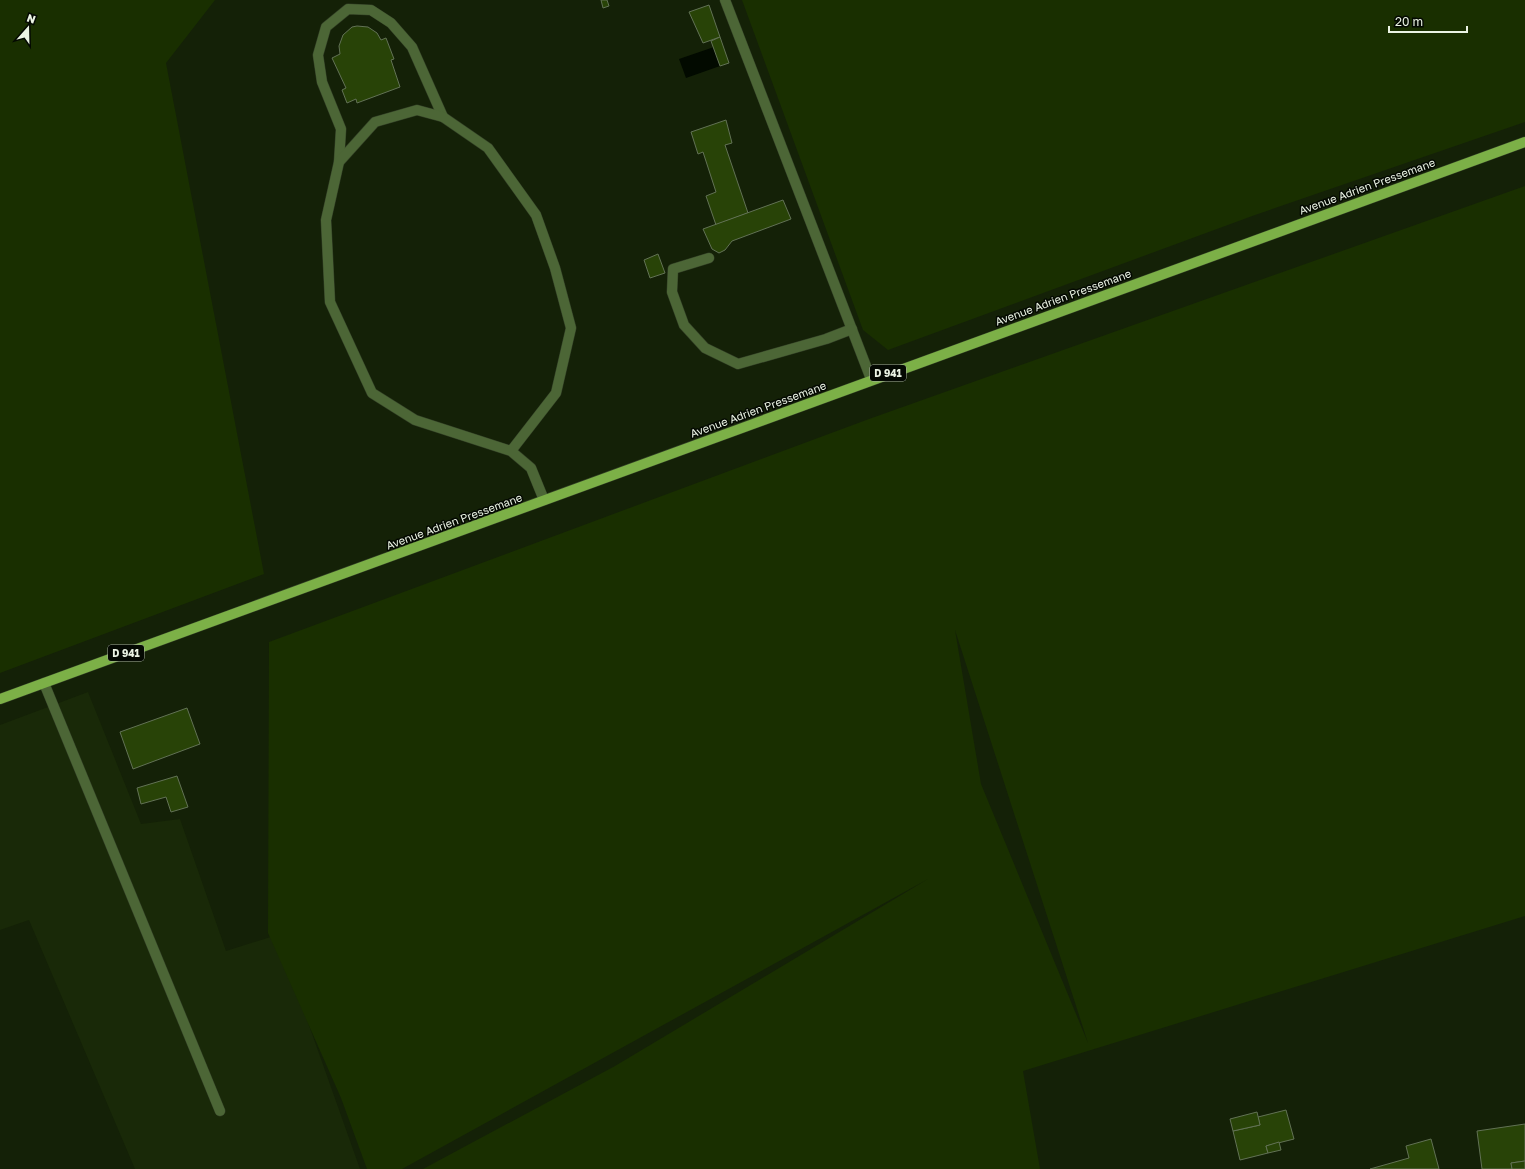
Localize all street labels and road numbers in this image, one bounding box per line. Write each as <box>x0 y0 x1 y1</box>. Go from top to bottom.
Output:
street label: Avenue Adrien Pressemane <box>1297 155 1437 217</box>
street label: Avenue Adrien Pressemane <box>993 266 1133 328</box>
road number: D 941 <box>870 365 906 381</box>
street label: Avenue Adrien Pressemane <box>688 378 828 440</box>
street label: Avenue Adrien Pressemane <box>384 490 524 552</box>
road number: D 941 <box>108 645 144 661</box>

